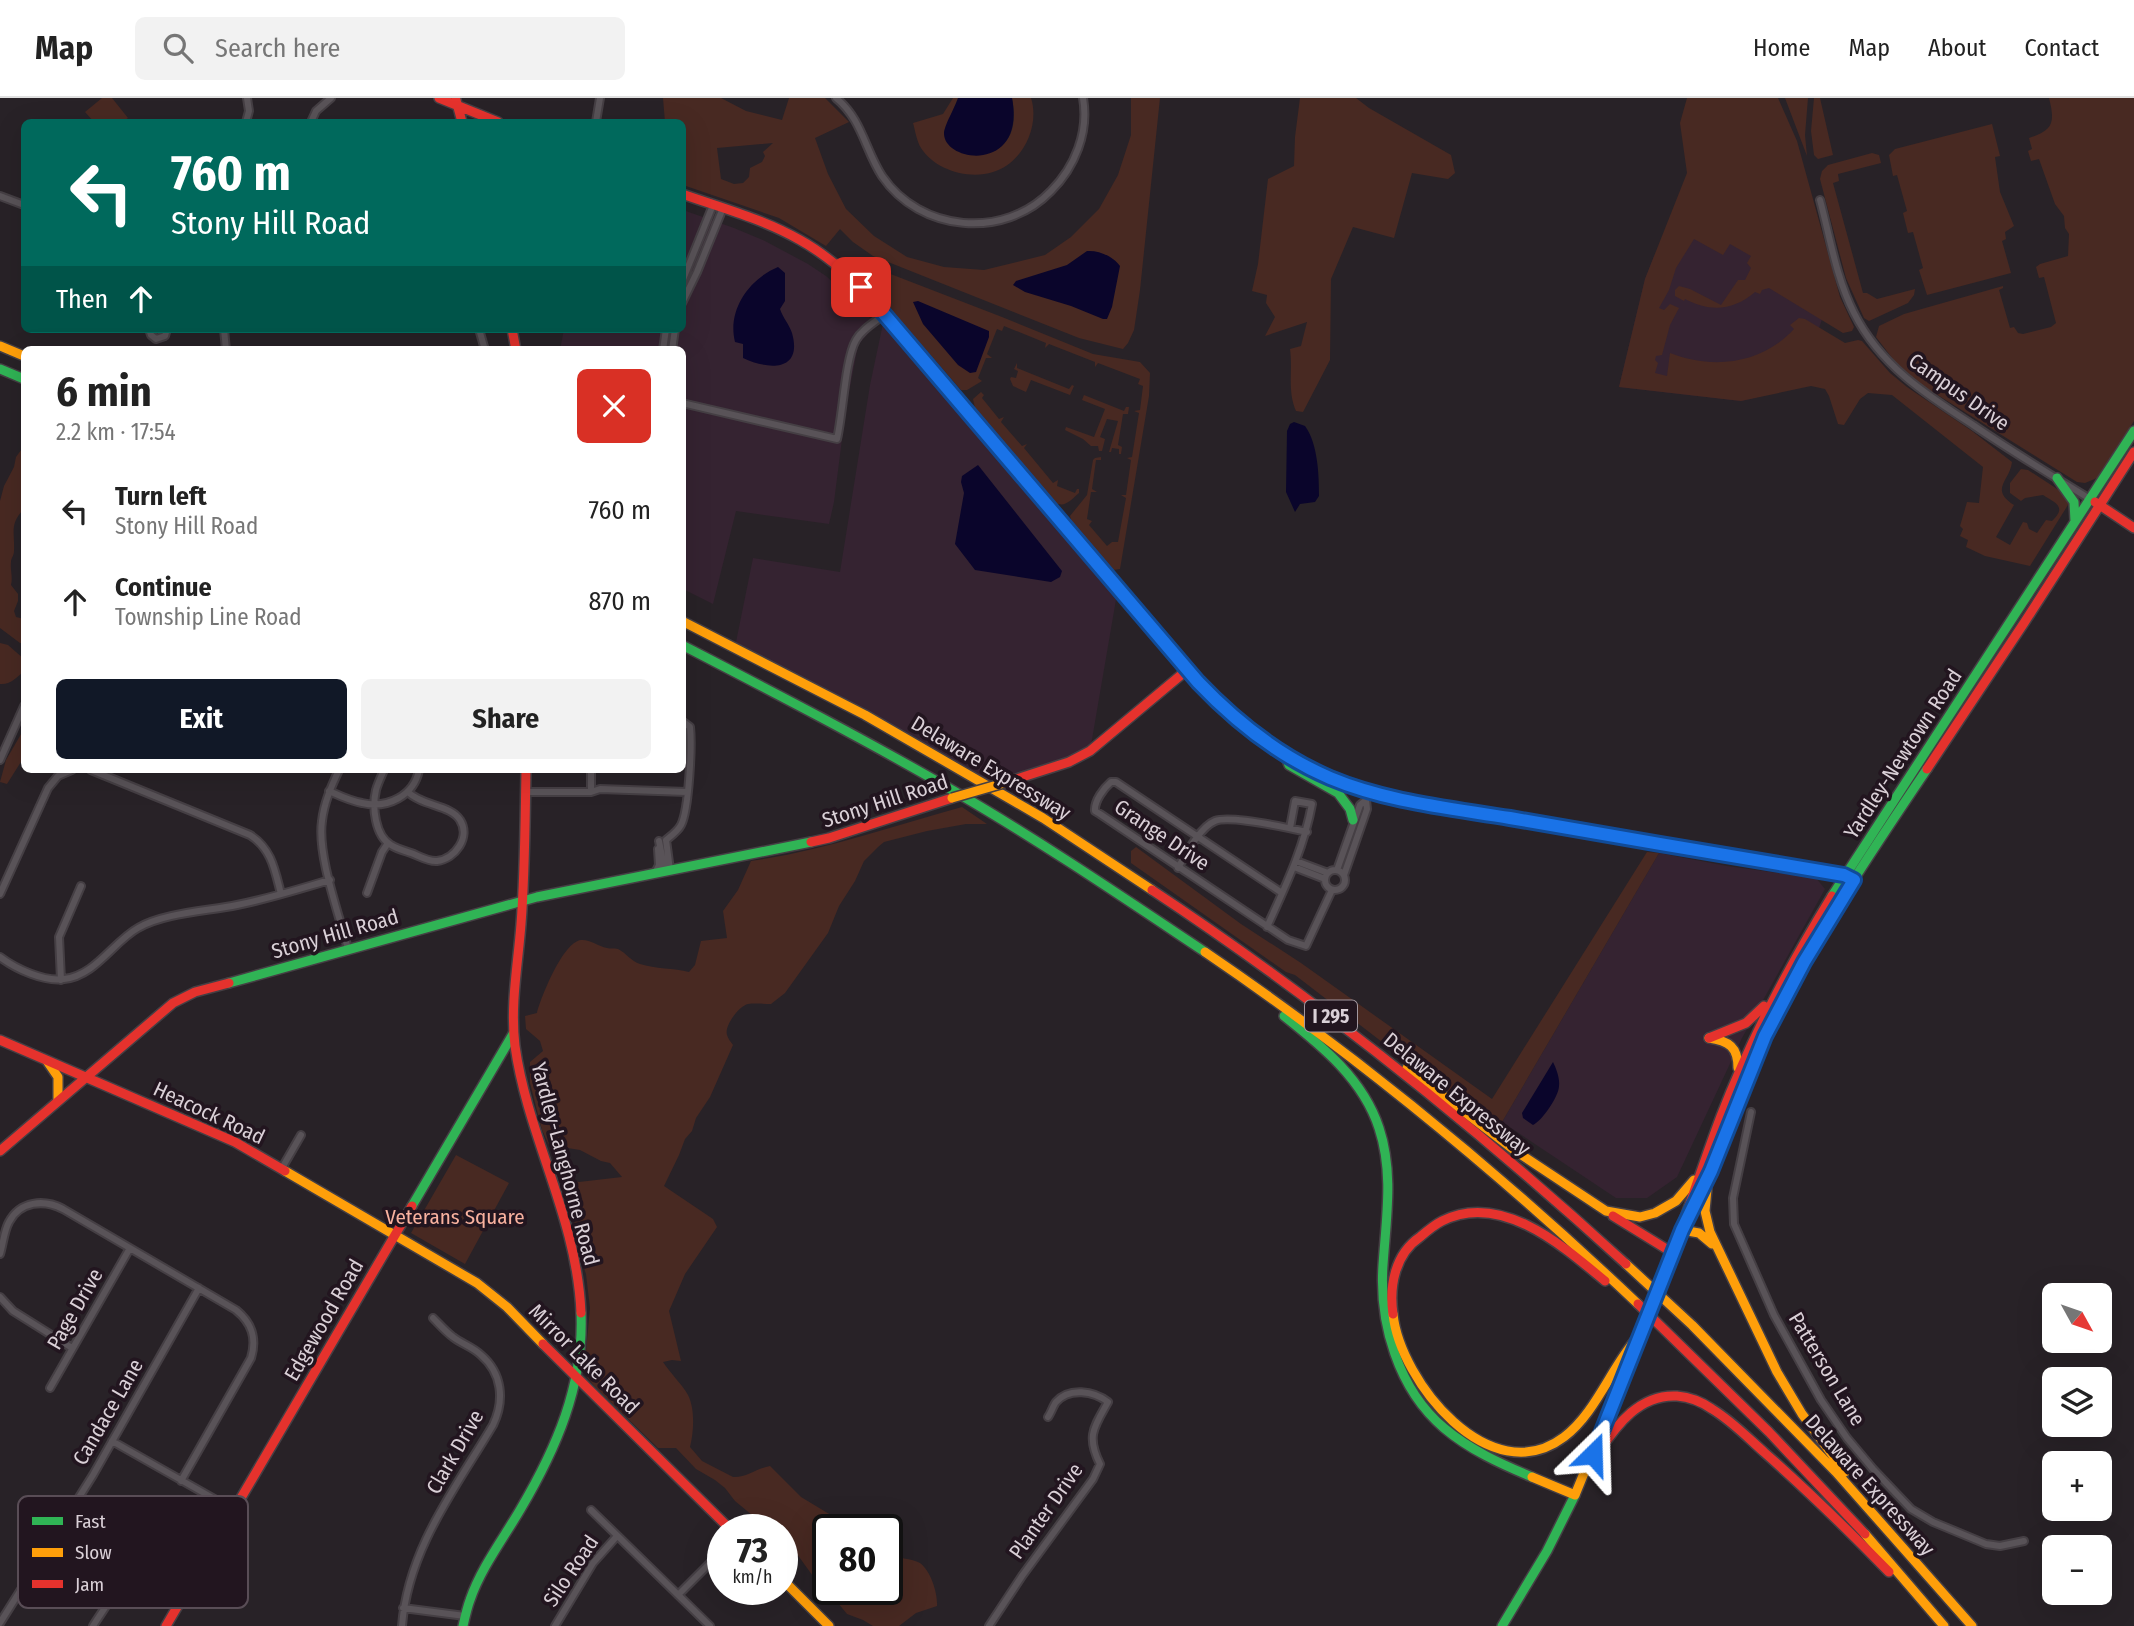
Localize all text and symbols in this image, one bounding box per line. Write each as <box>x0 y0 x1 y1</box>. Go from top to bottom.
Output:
search box <box>135 17 625 80</box>
text: Map <box>35 28 93 68</box>
icon: search <box>159 29 197 67</box>
text: Search here <box>215 33 340 64</box>
text: Home <box>1753 34 1810 62</box>
text: Map <box>1848 34 1890 62</box>
text: About <box>1928 34 1986 62</box>
text: Contact <box>2024 34 2099 62</box>
text: 760 m <box>171 144 291 203</box>
icon: left <box>56 147 147 238</box>
text: Stony Hill Road <box>171 204 370 242</box>
pin <box>831 257 891 317</box>
icon: arrive <box>842 268 880 306</box>
icon: ahead <box>122 280 160 318</box>
text: Then <box>56 284 108 315</box>
street label: Campus Drive <box>1903 348 2015 436</box>
text: 6 min <box>56 367 152 417</box>
button: close <box>577 369 651 443</box>
text: 2.2 km · 17:54 <box>56 418 176 446</box>
text: Turn left <box>115 481 207 512</box>
icon: left <box>56 492 94 530</box>
text: 760 m <box>589 495 651 526</box>
text: Stony Hill Road <box>115 512 258 540</box>
text: Continue <box>115 572 212 603</box>
icon: ahead <box>56 583 94 621</box>
text: 870 m <box>588 586 651 617</box>
text: Township Line Road <box>115 603 302 631</box>
street label: Yardley-Newtown Road <box>1838 664 1968 844</box>
button: Exit <box>56 679 347 759</box>
button: Share <box>361 679 651 759</box>
street label: Delaware Expressway <box>906 710 1076 826</box>
street label: Stony Hill Road <box>819 768 951 834</box>
street label: Grange Drive <box>1109 794 1215 876</box>
street label: Stony Hill Road <box>269 903 401 965</box>
road number: I 295 <box>1305 1000 1357 1032</box>
street label: Delaware Expressway <box>1378 1027 1536 1162</box>
street label: Yardley-Langhorne Road <box>525 1059 605 1269</box>
street label: Heacock Road <box>149 1076 269 1150</box>
park label: Veterans Square <box>385 1204 525 1230</box>
street label: Edgewood Road <box>279 1255 369 1385</box>
street label: Page Drive <box>41 1264 109 1354</box>
north arrow <box>2042 1283 2112 1353</box>
map controls <box>2042 1283 2112 1605</box>
street label: Mirror Lake Road <box>523 1298 645 1420</box>
street label: Patterson Lane <box>1783 1307 1871 1431</box>
street label: Candace Lane <box>67 1354 149 1470</box>
button: layers <box>2042 1367 2112 1437</box>
street label: Clark Drive <box>421 1405 489 1499</box>
street label: Delaware Expressway <box>1800 1409 1941 1562</box>
position arrow <box>1556 1417 1630 1491</box>
button: + <box>2042 1451 2112 1521</box>
street label: Planter Drive <box>1003 1458 1089 1564</box>
legend <box>18 1496 248 1608</box>
text: Fast <box>75 1510 106 1533</box>
speed limit sign: 80 <box>812 1514 903 1605</box>
text: 73 <box>737 1529 768 1571</box>
street label: Silo Road <box>538 1530 604 1612</box>
button: − <box>2042 1535 2112 1605</box>
text: Slow <box>75 1541 112 1564</box>
text: km/h <box>732 1566 773 1588</box>
text: Jam <box>75 1573 104 1596</box>

